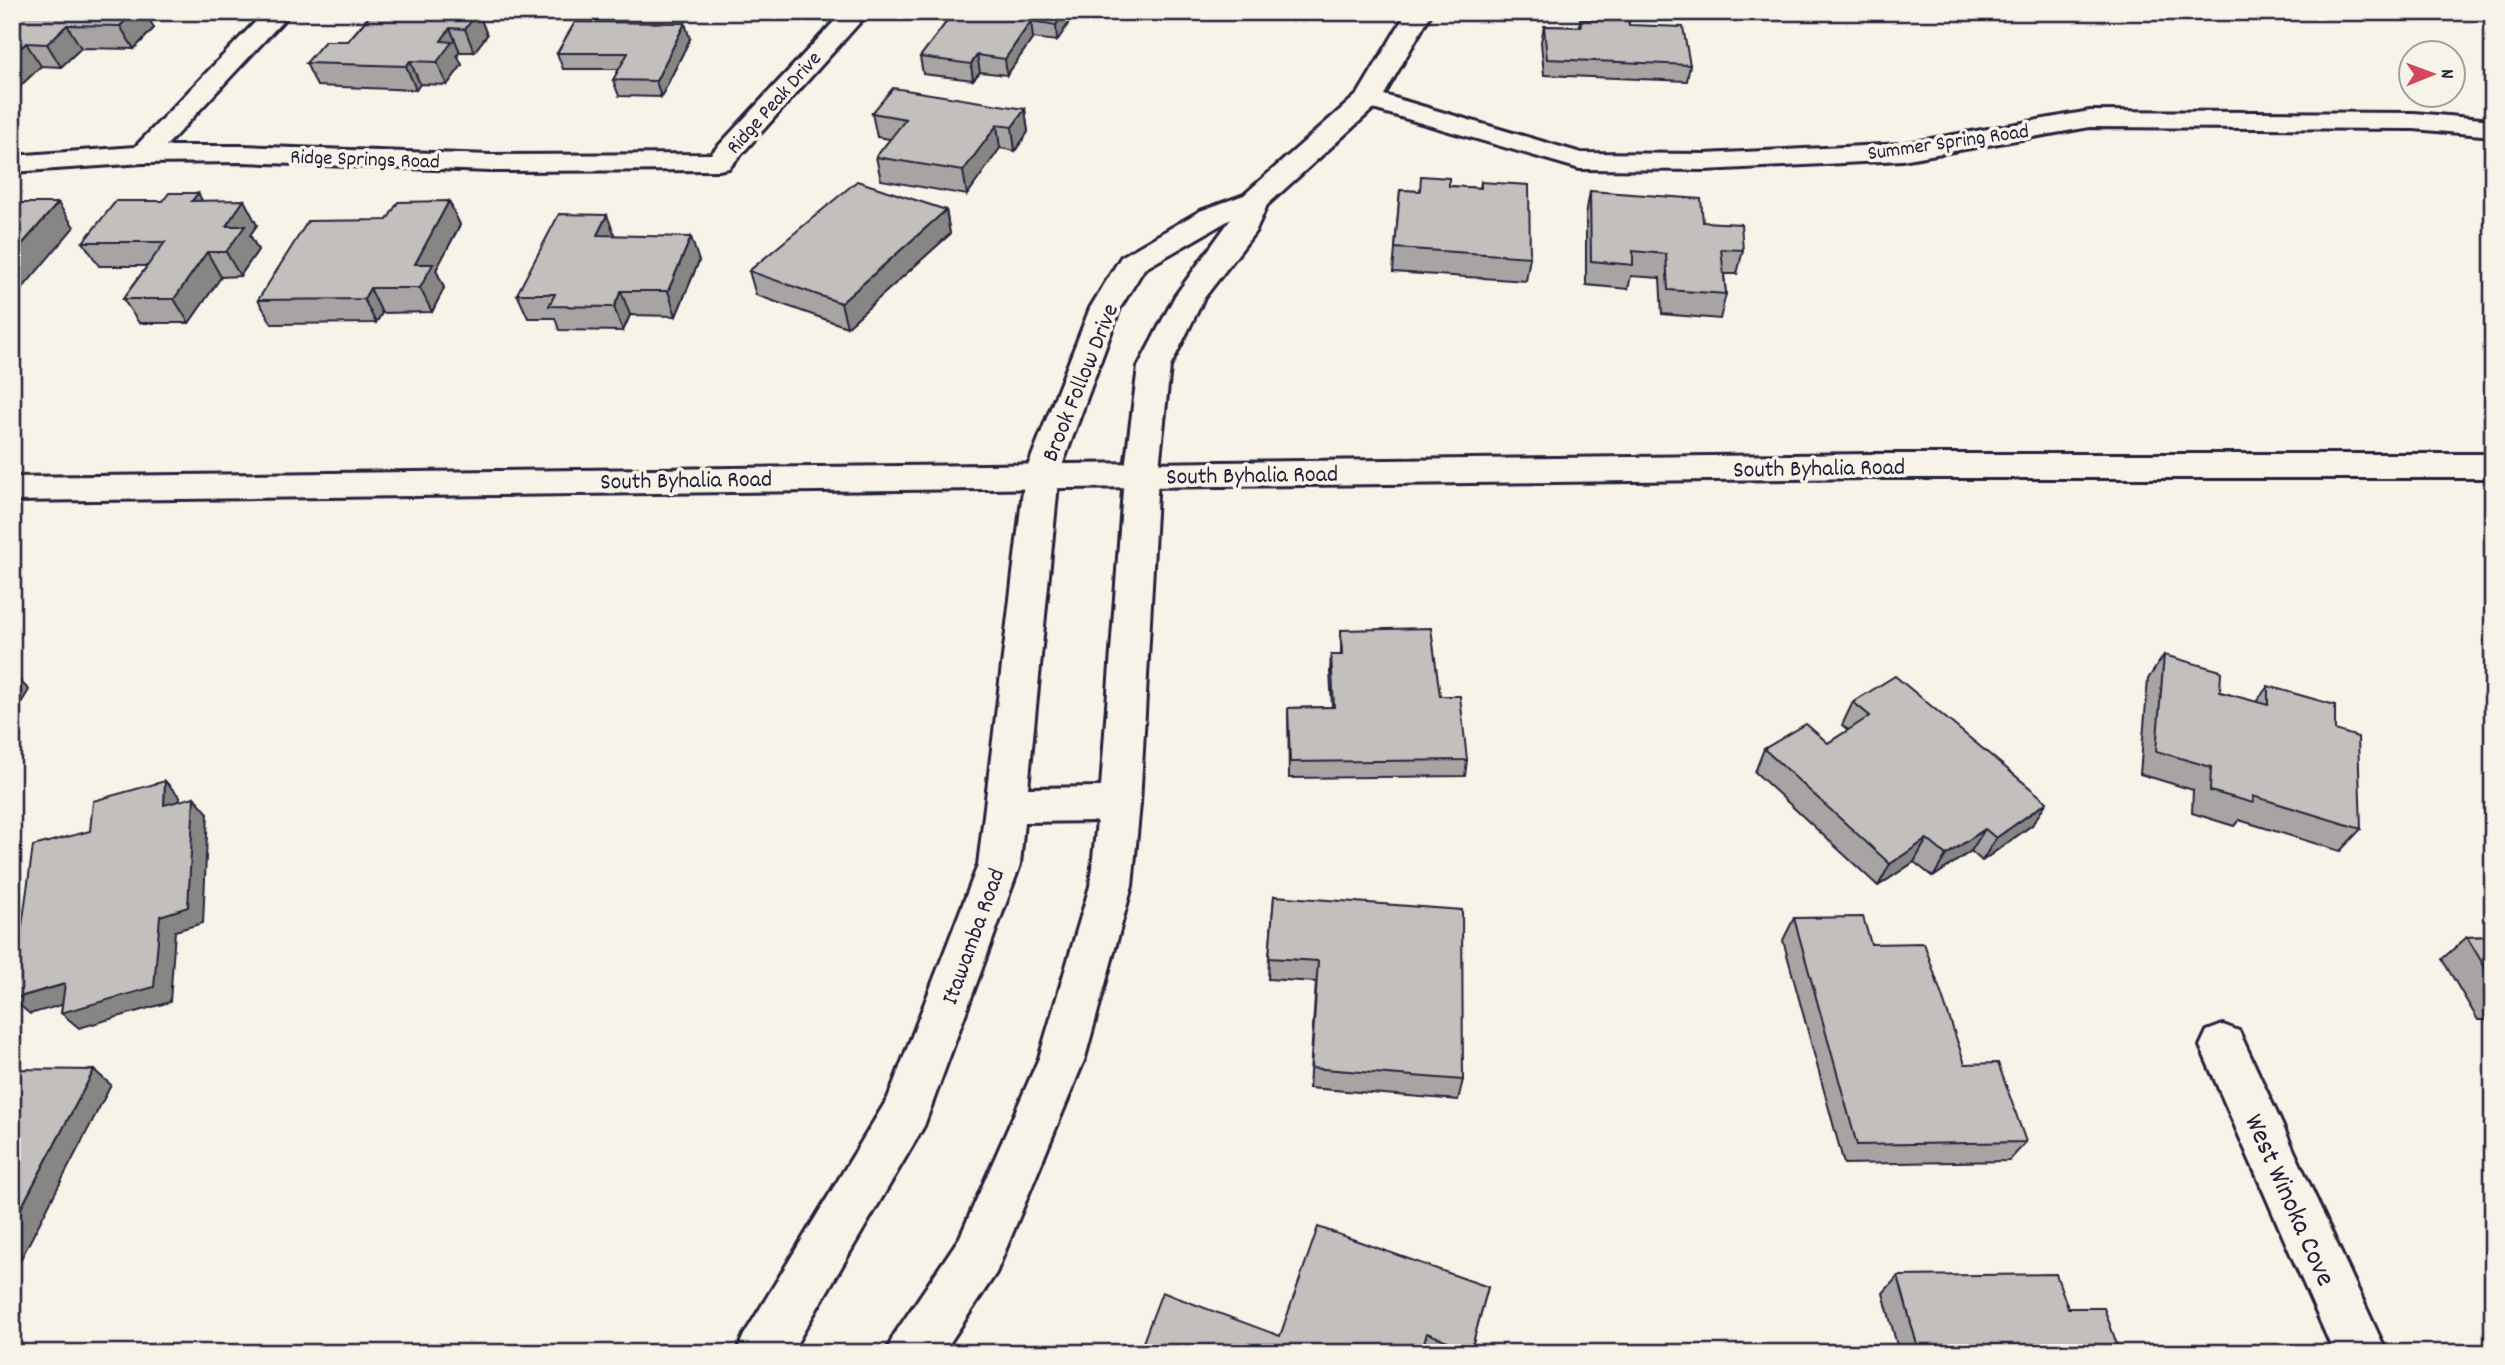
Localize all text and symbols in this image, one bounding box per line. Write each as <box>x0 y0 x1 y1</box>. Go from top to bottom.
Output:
north arrow <box>2396 38 2466 108</box>
street label: Ridge Peak Drive <box>721 46 830 162</box>
text: N <box>2432 69 2459 79</box>
street label: Summer Spring Road <box>1866 118 2031 170</box>
street label: Ridge Springs Road <box>290 143 440 179</box>
street label: Brook Follow Drive <box>1035 299 1129 467</box>
street label: South Byhalia Road <box>1733 452 1905 488</box>
street label: South Byhalia Road <box>1166 459 1338 495</box>
street label: South Byhalia Road <box>600 464 772 500</box>
street label: Itawamba Road <box>934 864 1015 1010</box>
street label: West Winoka Cove <box>2232 1108 2343 1294</box>

